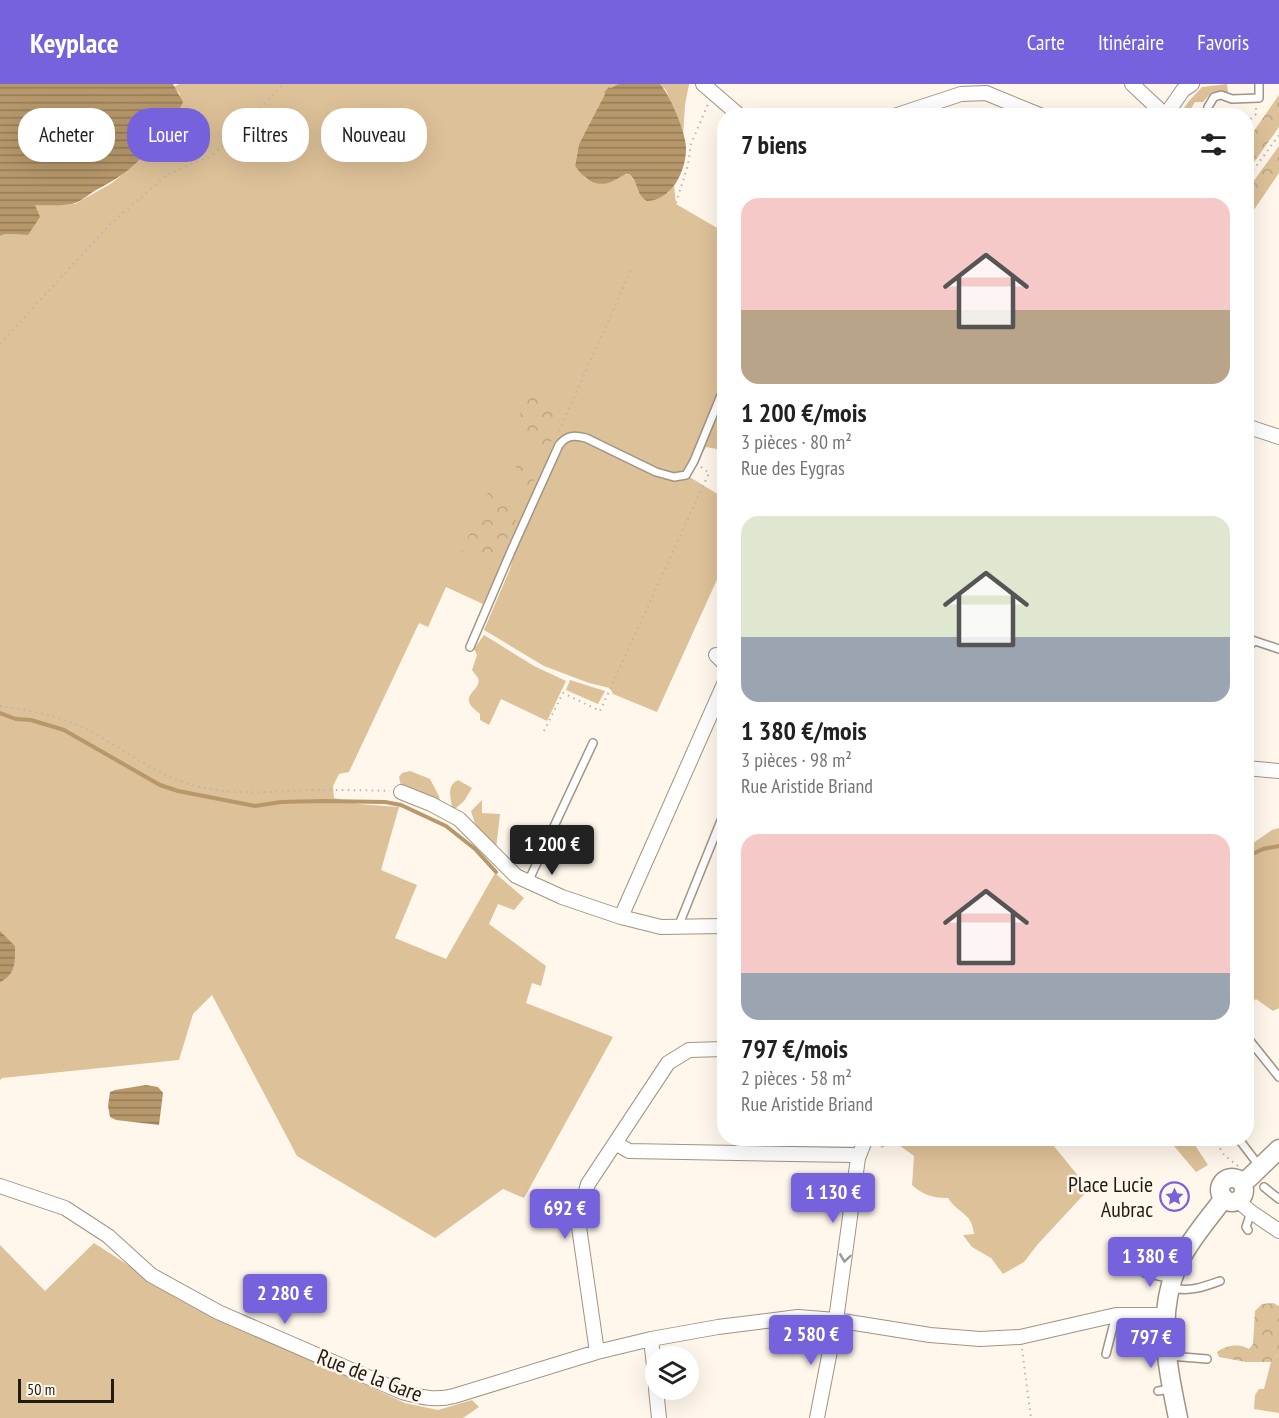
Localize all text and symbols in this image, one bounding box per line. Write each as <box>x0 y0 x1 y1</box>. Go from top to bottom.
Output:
text: Keyplace <box>30 24 119 61</box>
text: Carte <box>1027 29 1065 56</box>
text: Itinéraire <box>1098 29 1164 56</box>
text: Favoris <box>1197 29 1249 56</box>
chip: Acheter <box>18 108 115 162</box>
chip: Louer <box>127 108 210 162</box>
chip: Filtres <box>222 108 309 162</box>
chip: Nouveau <box>321 108 427 162</box>
text: 7 biens <box>741 128 807 161</box>
icon: filters <box>1197 128 1230 161</box>
icon: home <box>932 237 1040 345</box>
text: 1 200 €/mois <box>741 396 867 429</box>
text: 3 pièces · 80 m² <box>741 429 852 455</box>
text: Rue des Eygras <box>741 455 845 481</box>
icon: home <box>932 555 1040 663</box>
text: 1 380 €/mois <box>741 714 867 747</box>
text: 3 pièces · 98 m² <box>741 747 852 773</box>
text: Rue Aristide Briand <box>741 773 873 799</box>
pin: 1 200 € <box>497 825 607 876</box>
text: 1 200 € <box>524 831 580 857</box>
icon: home <box>932 873 1040 981</box>
text: 797 €/mois <box>741 1032 848 1065</box>
text: 2 pièces · 58 m² <box>741 1065 852 1091</box>
text: Rue Aristide Briand <box>741 1091 873 1117</box>
place label: Place Lucie Aubrac <box>1068 1170 1153 1223</box>
pin: 1 130 € <box>778 1173 888 1224</box>
text: 1 130 € <box>805 1179 861 1205</box>
place icon: Place Lucie Aubrac <box>1158 1181 1190 1213</box>
pin: 692 € <box>523 1189 607 1240</box>
text: 692 € <box>544 1195 586 1221</box>
pin: 1 380 € <box>1095 1237 1205 1288</box>
text: 1 380 € <box>1122 1243 1178 1269</box>
one-way arrow <box>839 1253 851 1262</box>
pin: 2 280 € <box>230 1274 340 1325</box>
text: 2 280 € <box>257 1280 313 1306</box>
pin: 2 580 € <box>756 1315 866 1366</box>
pin: 797 € <box>1109 1318 1193 1369</box>
text: 2 580 € <box>783 1321 839 1347</box>
text: 797 € <box>1130 1324 1172 1350</box>
street label: Rue de la Gare <box>313 1342 427 1408</box>
map controls <box>645 1346 699 1400</box>
button: layers <box>645 1346 699 1400</box>
scale bar <box>18 1376 114 1404</box>
text: 50 m <box>27 1379 55 1399</box>

